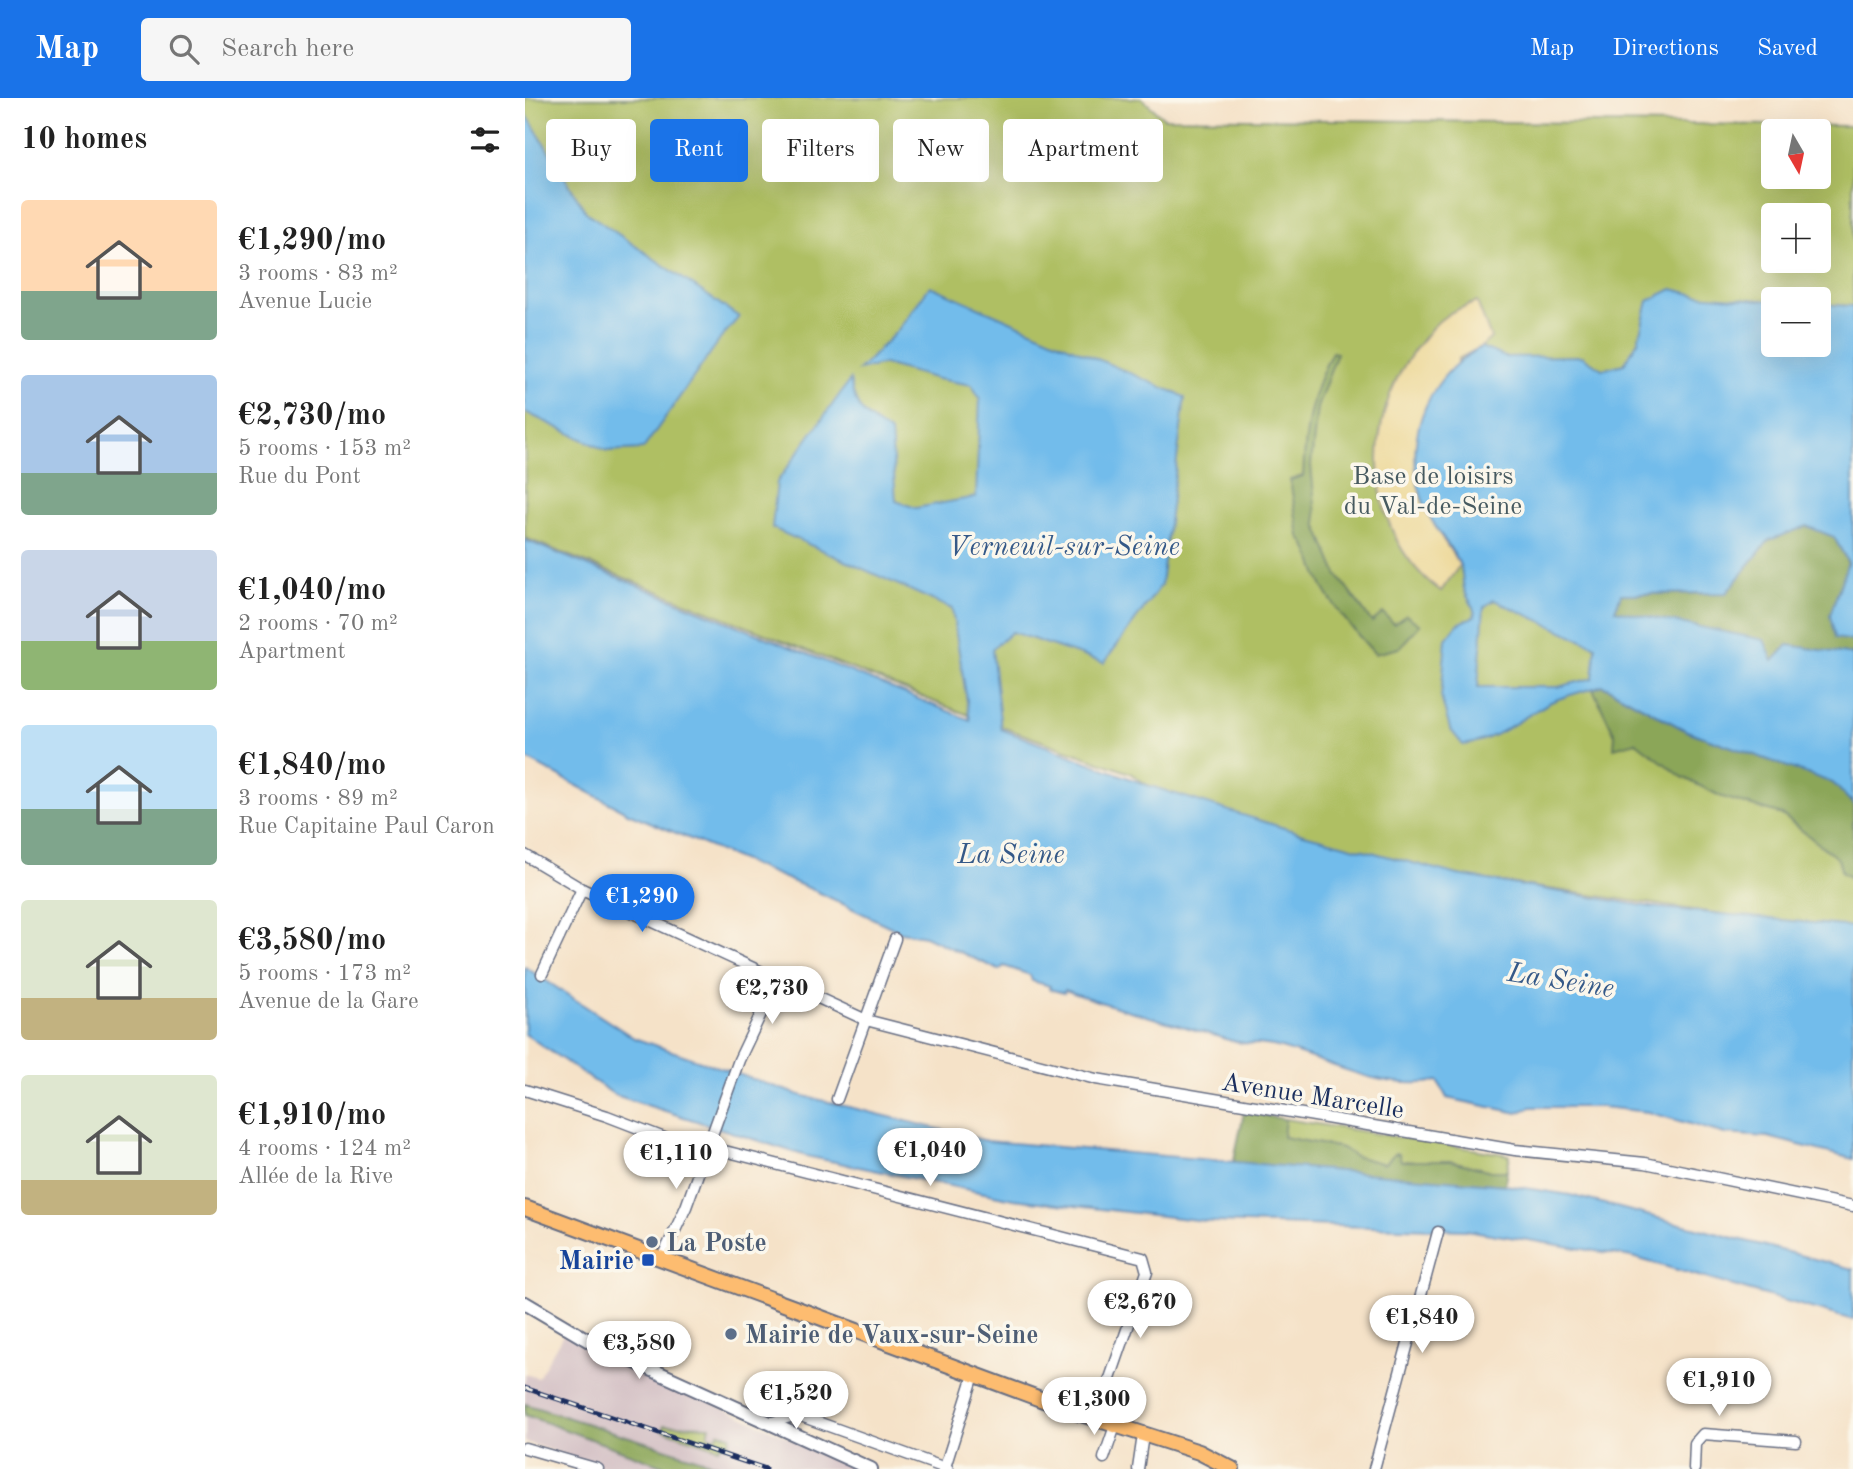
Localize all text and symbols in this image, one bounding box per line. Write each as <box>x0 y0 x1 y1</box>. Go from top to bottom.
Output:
search box <box>141 18 631 81</box>
icon: search <box>165 30 203 68</box>
text: Map <box>35 33 99 66</box>
text: Search here <box>221 36 354 62</box>
text: Map <box>1530 37 1574 61</box>
text: Directions <box>1612 37 1719 61</box>
text: Saved <box>1757 37 1818 61</box>
chip: Buy <box>546 119 636 182</box>
chip: Rent <box>650 119 748 182</box>
chip: Filters <box>762 119 879 182</box>
chip: New <box>893 119 989 182</box>
chip: Apartment <box>1003 119 1163 182</box>
north arrow <box>1761 119 1831 189</box>
map controls <box>1761 119 1831 357</box>
icon: filters <box>466 121 504 159</box>
text: 10 homes <box>21 125 147 155</box>
button: + <box>1761 203 1831 273</box>
text: €1,290/mo <box>238 226 386 256</box>
icon: home <box>77 228 161 312</box>
text: 3 rooms · 83 m² <box>238 262 398 285</box>
button: − <box>1761 287 1831 357</box>
text: Avenue Lucie <box>238 290 372 313</box>
text: €2,730/mo <box>238 401 386 431</box>
icon: home <box>77 403 161 487</box>
text: 5 rooms · 153 m² <box>238 437 411 460</box>
park label: Base de loisirs du Val-de-Seine <box>1344 464 1522 520</box>
text: Rue du Pont <box>238 465 361 488</box>
water label: Verneuil-sur-Seine <box>948 534 1180 562</box>
text: €1,040/mo <box>238 576 386 606</box>
icon: home <box>77 578 161 662</box>
text: 2 rooms · 70 m² <box>238 612 398 635</box>
text: Apartment <box>238 640 346 663</box>
text: €1,840/mo <box>238 751 386 781</box>
icon: home <box>77 753 161 837</box>
text: 3 rooms · 89 m² <box>238 787 398 810</box>
text: Rue Capitaine Paul Caron <box>238 815 495 838</box>
water label: La Seine <box>956 842 1065 870</box>
pin: €1,290 <box>585 874 699 934</box>
text: €1,290 <box>605 885 679 908</box>
text: €3,580/mo <box>238 926 386 956</box>
icon: home <box>77 928 161 1012</box>
water label: La Seine <box>1504 960 1616 1004</box>
text: 5 rooms · 173 m² <box>238 962 411 985</box>
pin: €2,730 <box>715 967 829 1026</box>
text: €2,730 <box>735 977 809 1000</box>
text: Avenue de la Gare <box>238 990 418 1013</box>
street label: Avenue Marcelle <box>1220 1070 1406 1124</box>
text: €1,910/mo <box>238 1101 386 1131</box>
icon: home <box>77 1103 161 1187</box>
pin: €1,040 <box>873 1128 987 1188</box>
pin: €1,110 <box>619 1132 733 1191</box>
text: 4 rooms · 124 m² <box>238 1137 411 1160</box>
text: €1,040 <box>893 1139 967 1162</box>
text: €1,110 <box>639 1142 713 1165</box>
text: Allée de la Rive <box>238 1165 393 1188</box>
place label: La Poste <box>666 1231 767 1257</box>
marker: La Poste <box>644 1234 660 1250</box>
place label: Mairie <box>559 1249 634 1275</box>
marker: Mairie <box>640 1252 656 1268</box>
pin: €2,670 <box>1083 1280 1197 1340</box>
text: €2,670 <box>1103 1291 1177 1314</box>
pin: €1,840 <box>1365 1296 1479 1355</box>
text: €1,840 <box>1385 1306 1459 1329</box>
pin: €3,580 <box>582 1322 696 1381</box>
place label: Mairie de Vaux-sur-Seine <box>745 1323 1039 1349</box>
marker: Mairie de Vaux-sur-Seine <box>723 1326 739 1342</box>
text: €3,580 <box>602 1332 676 1355</box>
pin: €1,910 <box>1662 1358 1776 1418</box>
text: €1,910 <box>1682 1369 1756 1392</box>
pin: €1,520 <box>739 1372 853 1431</box>
pin: €1,300 <box>1037 1378 1151 1437</box>
text: €1,520 <box>759 1382 833 1405</box>
text: €1,300 <box>1057 1388 1131 1411</box>

